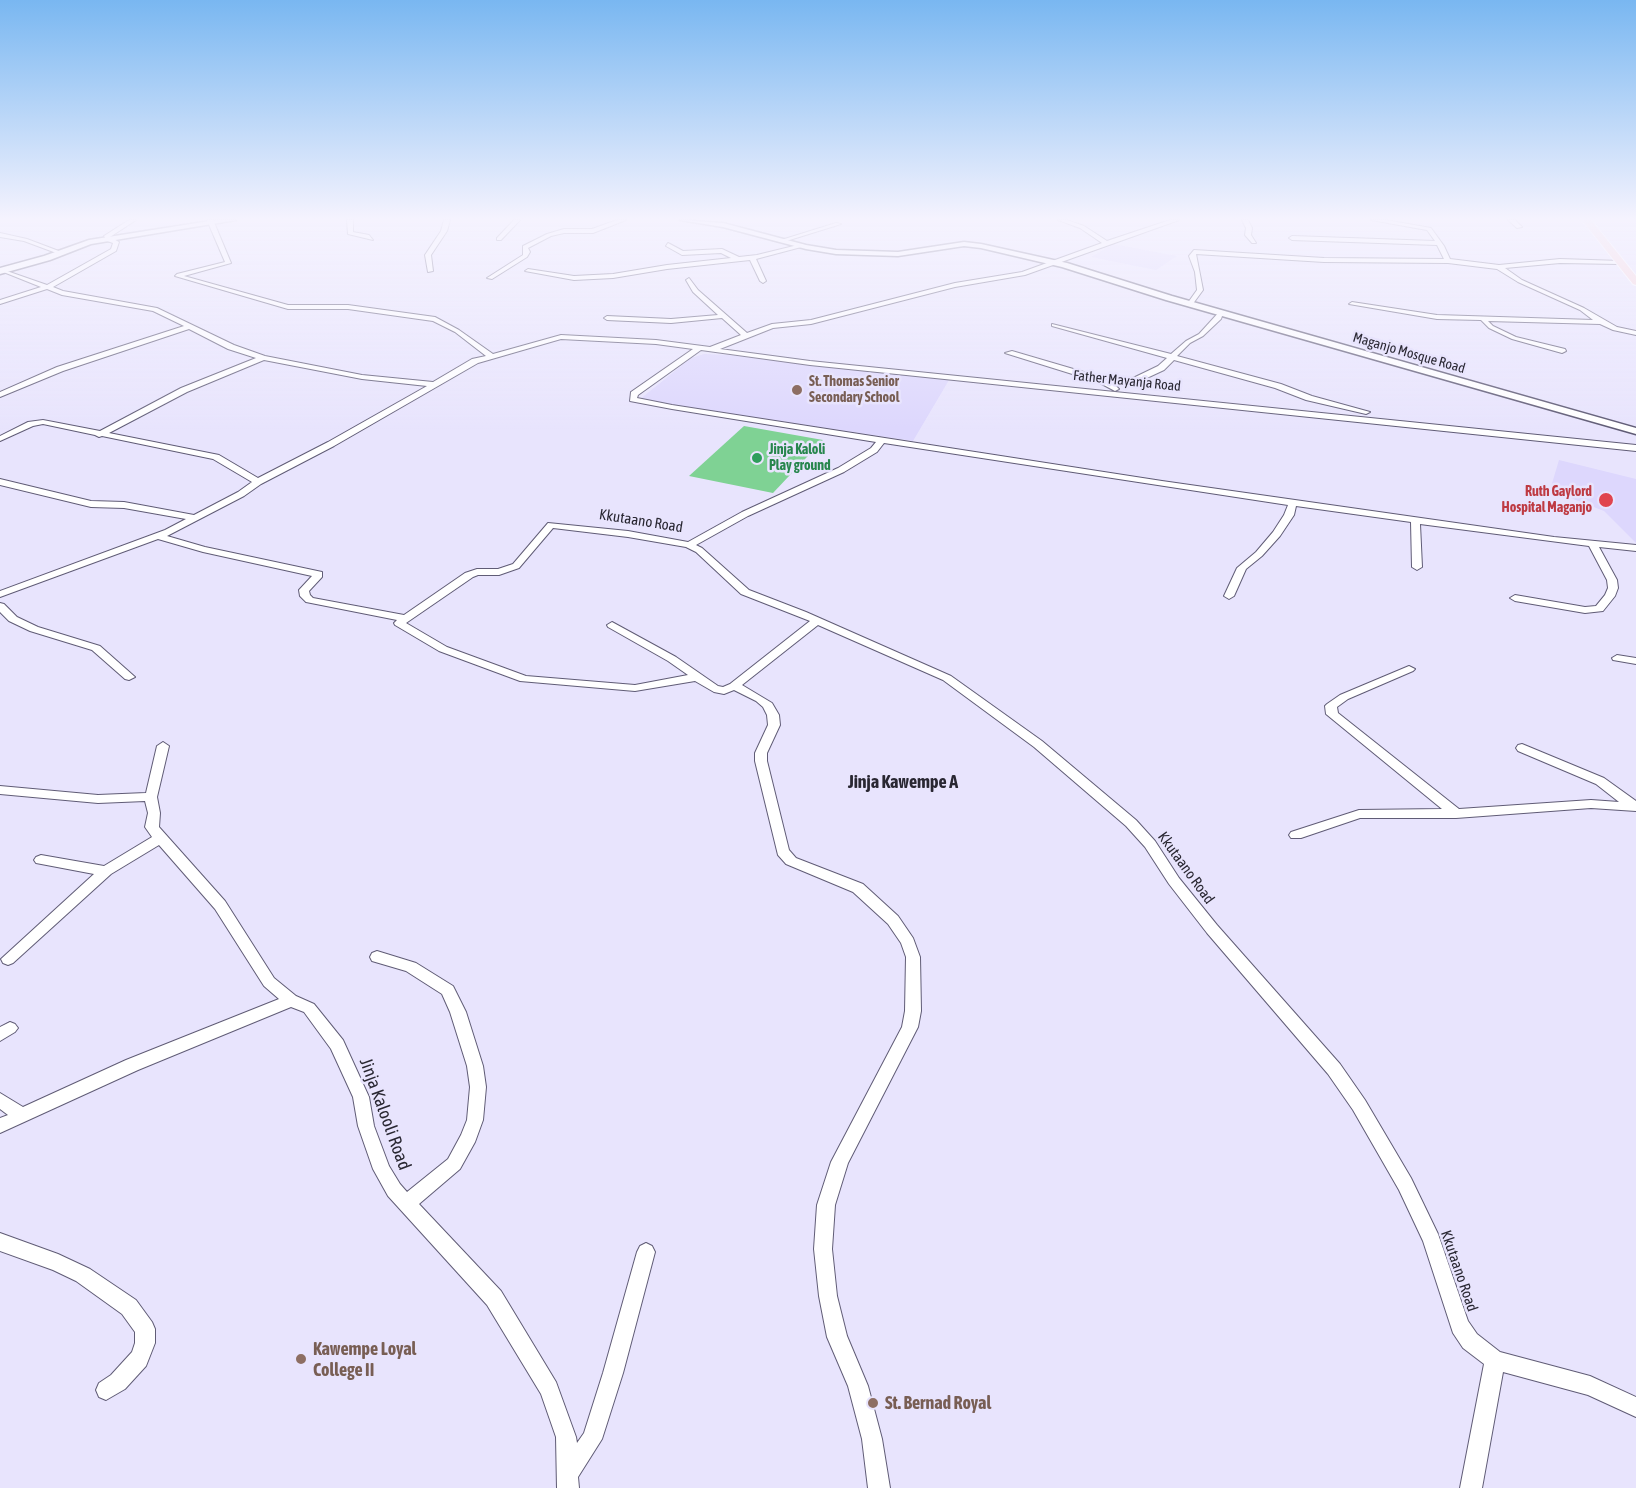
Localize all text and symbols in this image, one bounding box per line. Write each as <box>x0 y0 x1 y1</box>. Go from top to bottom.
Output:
street label: Maganjo Mosque Road <box>1351 329 1467 377</box>
street label: Father Mayanja Road <box>1072 367 1182 395</box>
place label: St. Thomas Senior Secondary School <box>809 374 899 406</box>
marker: St. Thomas Senior Secondary School <box>790 383 804 397</box>
place label: Jinja Kaloli Play ground <box>769 442 831 474</box>
marker: Jinja Kaloli Play ground <box>750 451 764 465</box>
place label: Ruth Gaylord Hospital Maganjo <box>1502 484 1592 516</box>
marker: Ruth Gaylord Hospital Maganjo <box>1597 491 1615 509</box>
street label: Kkutaano Road <box>598 506 684 536</box>
district label: Jinja Kawempe A <box>848 771 958 793</box>
street label: Kkutaano Road <box>1154 829 1218 907</box>
street label: Jinja Kalooli Road <box>355 1055 415 1173</box>
street label: Kkutaano Road <box>1437 1228 1481 1314</box>
place label: Kawempe Loyal College II <box>313 1338 416 1380</box>
marker: Kawempe Loyal College II <box>294 1352 308 1366</box>
place label: St. Bernad Royal <box>885 1392 991 1414</box>
marker: St. Bernad Royal <box>866 1396 880 1410</box>

